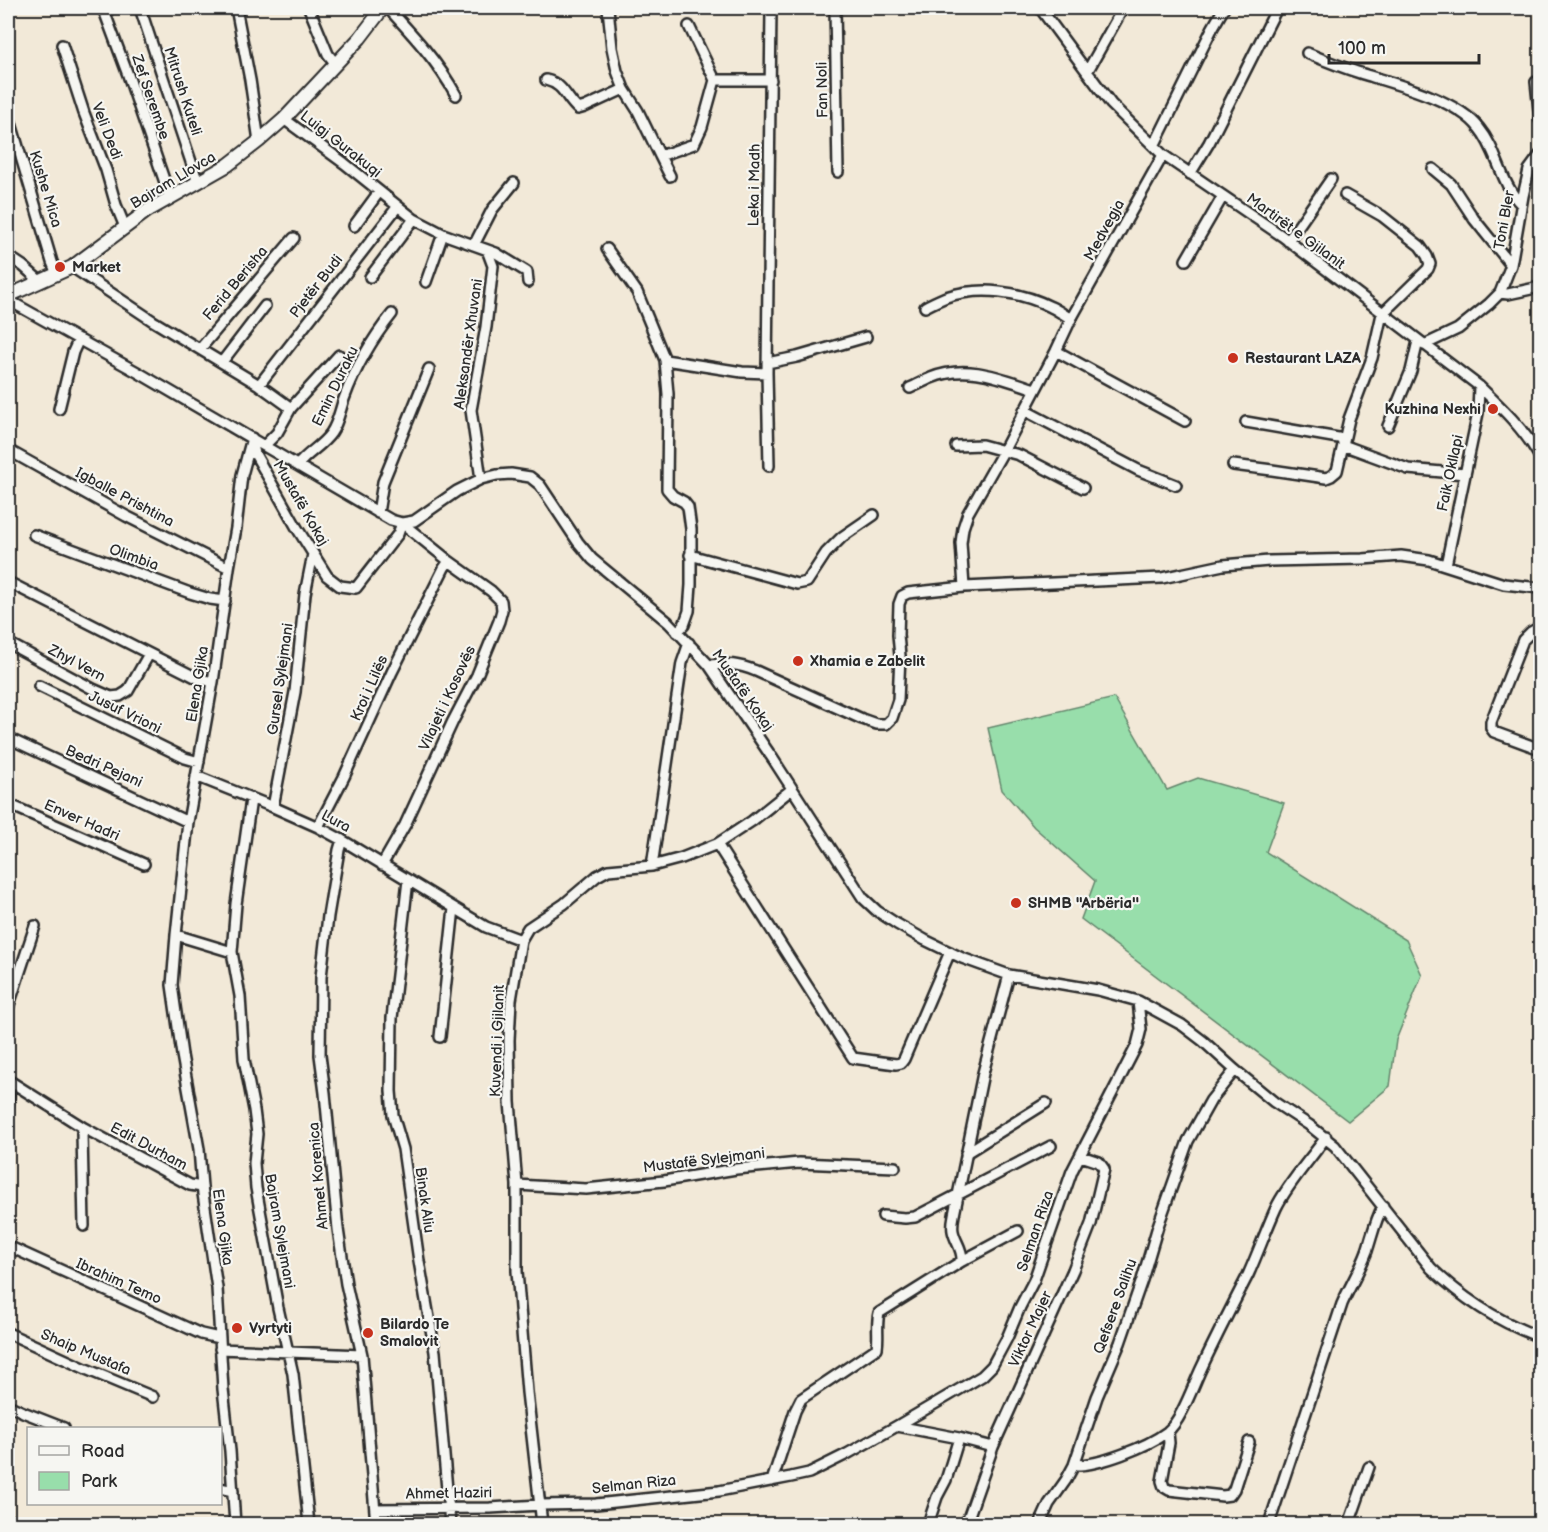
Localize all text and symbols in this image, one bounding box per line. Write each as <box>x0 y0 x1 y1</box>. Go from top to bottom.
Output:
scale bar <box>1329 27 1479 65</box>
text: 100 m <box>1338 38 1386 59</box>
street label: Mitrush Kuteli <box>159 44 206 138</box>
street label: Zef Serembe <box>127 51 174 142</box>
street label: Fan Noli <box>813 62 832 118</box>
street label: Veli Dedi <box>87 100 126 162</box>
street label: Luigj Gurakuqi <box>296 107 385 182</box>
street label: Leka i Madh <box>744 144 765 226</box>
street label: Kushe Mica <box>25 148 66 230</box>
street label: Bajram Llovca <box>127 148 219 213</box>
street label: Toni Bler <box>1490 188 1519 251</box>
street label: Martirët e Gjilanit <box>1243 189 1349 274</box>
street label: Medvegja <box>1080 196 1129 264</box>
street label: Ferid Berisha <box>199 242 272 324</box>
street label: Pjetër Budi <box>286 251 347 322</box>
place label: Market <box>72 258 121 277</box>
marker: Market <box>53 260 67 274</box>
street label: Aleksandër Xhuvani <box>450 277 487 411</box>
street label: Emin Duraku <box>308 343 363 429</box>
place label: Restaurant LAZA <box>1245 349 1362 368</box>
marker: Restaurant LAZA <box>1226 351 1240 365</box>
place label: Kuzhina Nexhi <box>1385 400 1481 419</box>
marker: Kuzhina Nexhi <box>1486 402 1500 416</box>
street label: Faik Okllapi <box>1433 433 1468 513</box>
street label: Mustafë Kokaj <box>268 457 333 549</box>
street label: Igballe Prishtina <box>72 463 177 531</box>
street label: Olimbia <box>106 540 161 575</box>
street label: Gursel Sylejmani <box>263 622 298 736</box>
street label: Zhyl Vern <box>44 640 109 686</box>
street label: Vilajeti i Kosovës <box>415 642 480 754</box>
street label: Elena Gjika <box>182 645 213 724</box>
street label: Mustafë Kokaj <box>707 646 778 735</box>
street label: Kroi i Lilës <box>346 652 393 724</box>
place label: Xhamia e Zabelit <box>810 652 925 671</box>
marker: Xhamia e Zabelit <box>791 654 805 668</box>
street label: Jusuf Vrioni <box>85 687 164 738</box>
street label: Bedri Pejani <box>62 741 145 792</box>
street label: Enver Hadri <box>41 795 123 846</box>
street label: Lura <box>318 806 354 837</box>
place label: SHMB ''Arbëria'' <box>1028 894 1139 913</box>
marker: SHMB ''Arbëria'' <box>1009 896 1023 910</box>
street label: Kuvendi i Gjilanit <box>486 984 509 1098</box>
street label: Edit Durham <box>107 1118 191 1175</box>
street label: Ahmet Korenica <box>304 1121 333 1231</box>
street label: Mustafë Sylejmani <box>642 1144 766 1177</box>
street label: Binak Aliu <box>410 1166 439 1234</box>
street label: Bajram Sylejmani <box>260 1172 299 1290</box>
street label: Elena Gjika <box>208 1188 237 1266</box>
street label: Selman Riza <box>1013 1188 1058 1274</box>
street label: Ibrahim Temo <box>73 1254 165 1309</box>
street label: Qefsere Salihu <box>1089 1256 1141 1356</box>
street label: Viktor Majer <box>1005 1287 1057 1370</box>
place label: Bilardo Te Smalovit <box>380 1315 449 1351</box>
place label: Vyrtyti <box>249 1319 292 1338</box>
marker: Vyrtyti <box>230 1321 244 1335</box>
street label: Shaip Mustafa <box>38 1325 134 1380</box>
marker: Bilardo Te Smalovit <box>361 1326 375 1340</box>
legend <box>27 1427 222 1505</box>
text: Road <box>81 1441 125 1462</box>
text: Park <box>81 1471 117 1492</box>
street label: Selman Riza <box>591 1471 677 1498</box>
street label: Ahmet Haziri <box>406 1483 492 1504</box>

